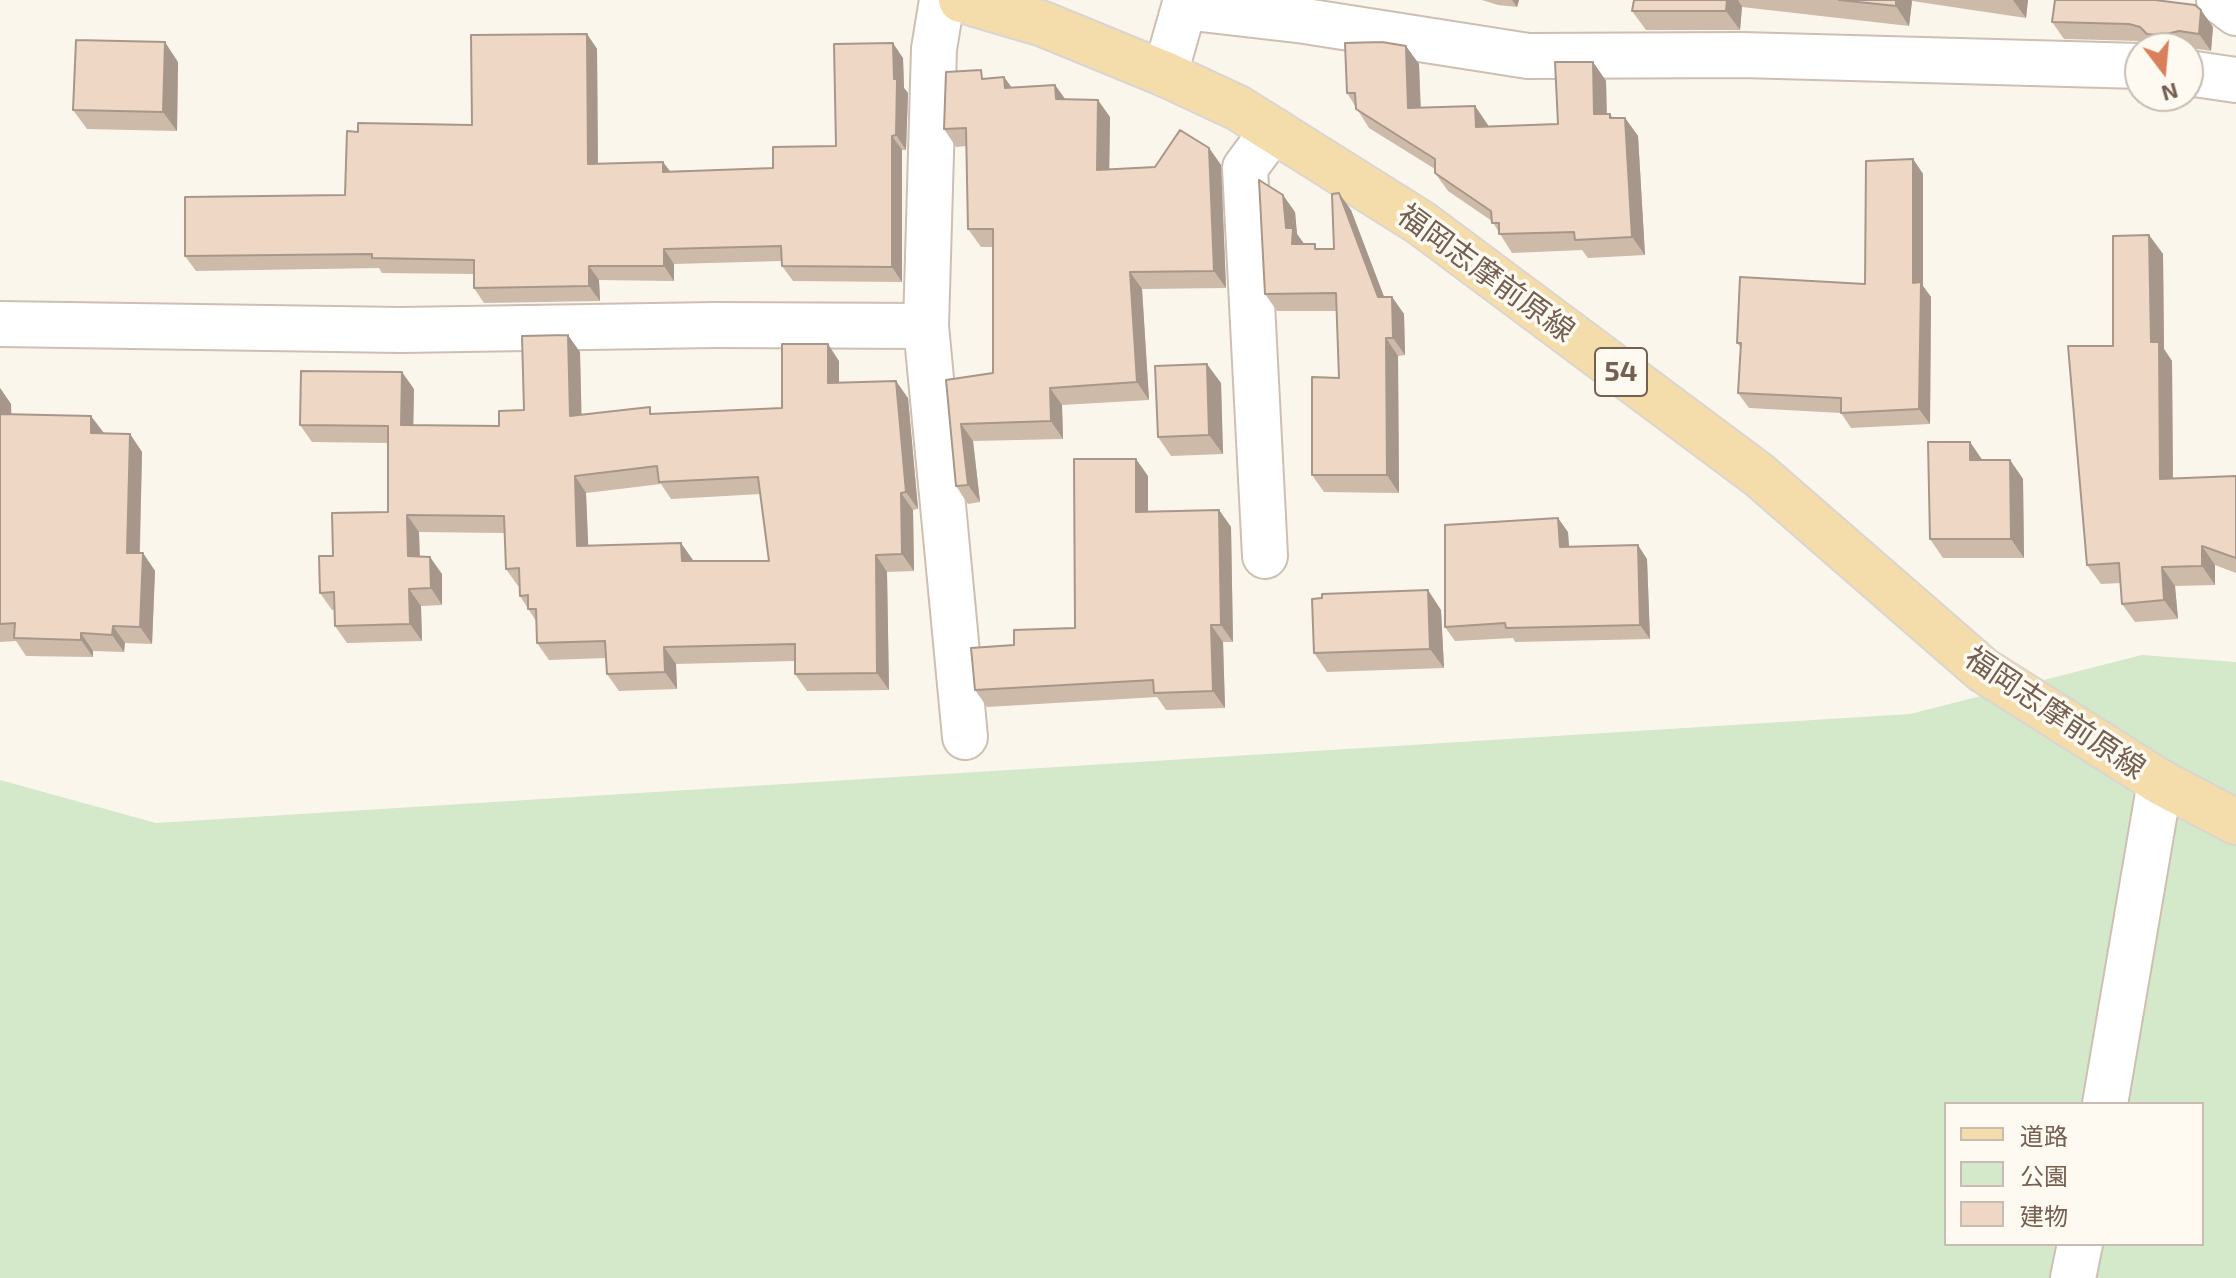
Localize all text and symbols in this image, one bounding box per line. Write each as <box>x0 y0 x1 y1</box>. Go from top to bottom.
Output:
north arrow <box>2124 32 2204 112</box>
text: N <box>2159 78 2181 108</box>
street label: 福岡志摩前原線 <box>1390 197 1582 349</box>
road number: 54 <box>1595 348 1647 396</box>
street label: 福岡志摩前原線 <box>1958 639 2152 787</box>
legend <box>1944 1102 2204 1246</box>
text: 道路 <box>2020 1121 2068 1150</box>
text: 公園 <box>2020 1161 2068 1190</box>
text: 建物 <box>2020 1201 2068 1230</box>

